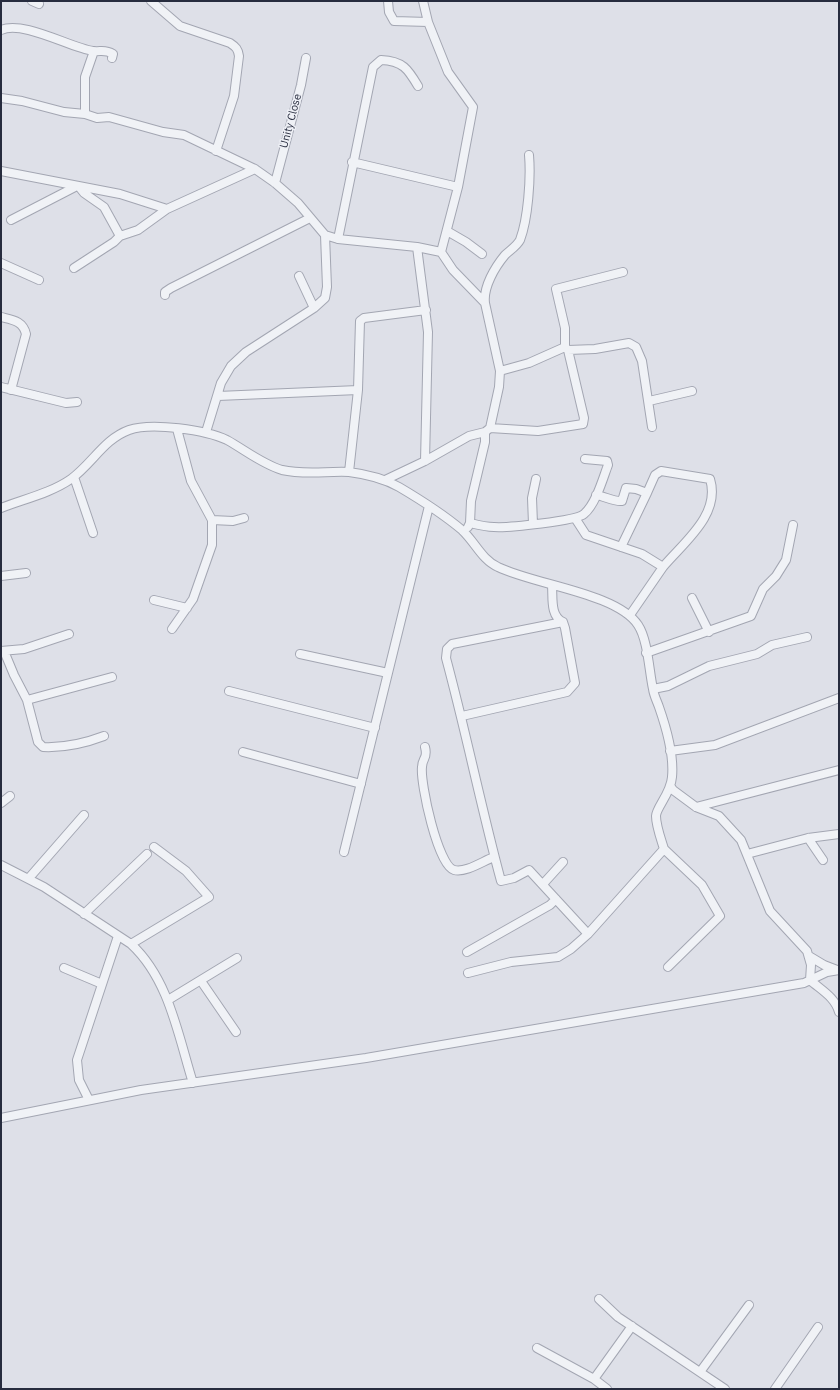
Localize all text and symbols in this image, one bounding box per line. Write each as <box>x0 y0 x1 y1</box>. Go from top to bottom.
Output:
street label: Unity Close <box>277 92 305 150</box>

